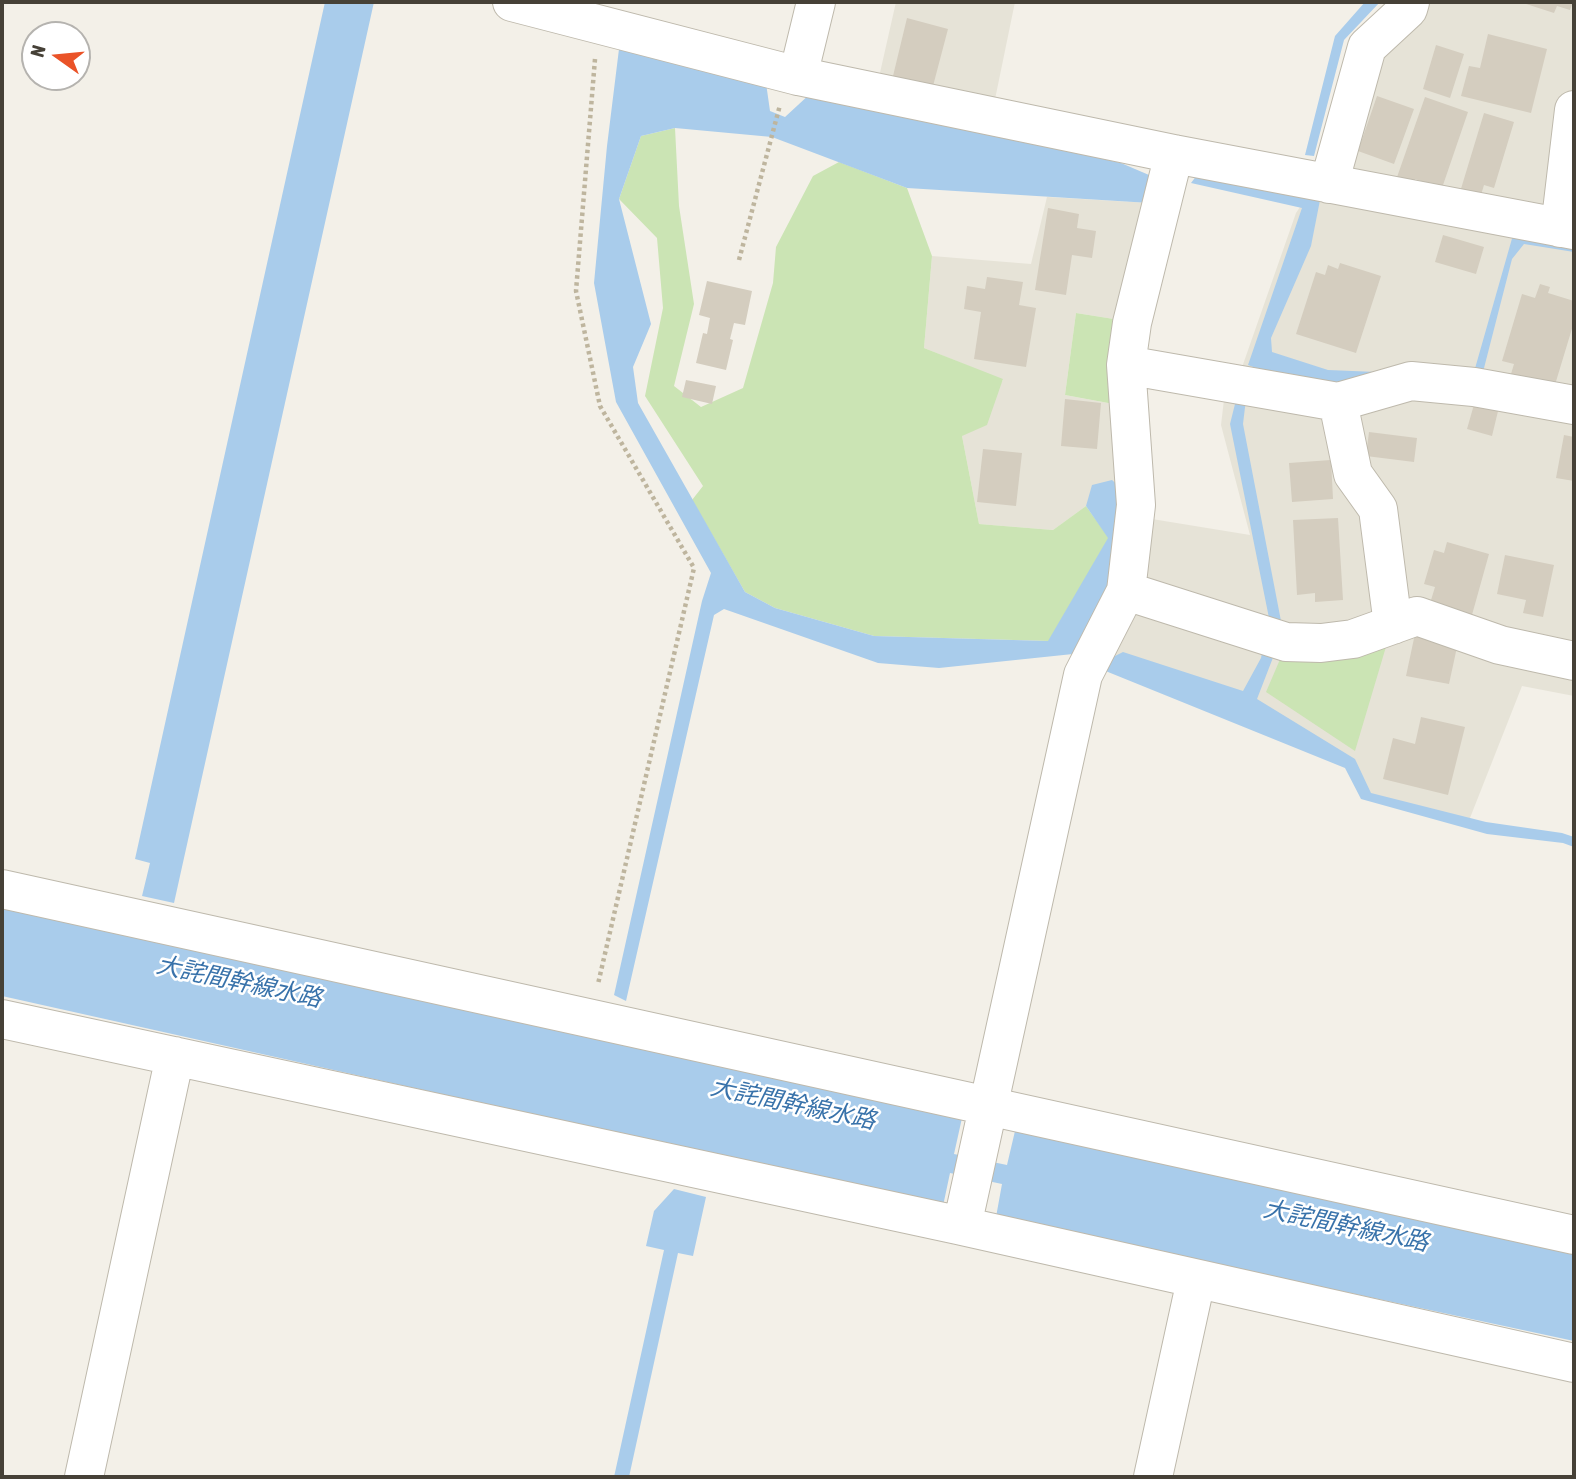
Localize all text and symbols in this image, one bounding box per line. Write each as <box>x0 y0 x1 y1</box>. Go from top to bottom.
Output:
north arrow <box>21 21 91 91</box>
text: N <box>26 43 50 59</box>
water label: 大詫間幹線水路 <box>154 950 324 1014</box>
water label: 大詫間幹線水路 <box>708 1072 878 1136</box>
water label: 大詫間幹線水路 <box>1261 1194 1431 1258</box>

